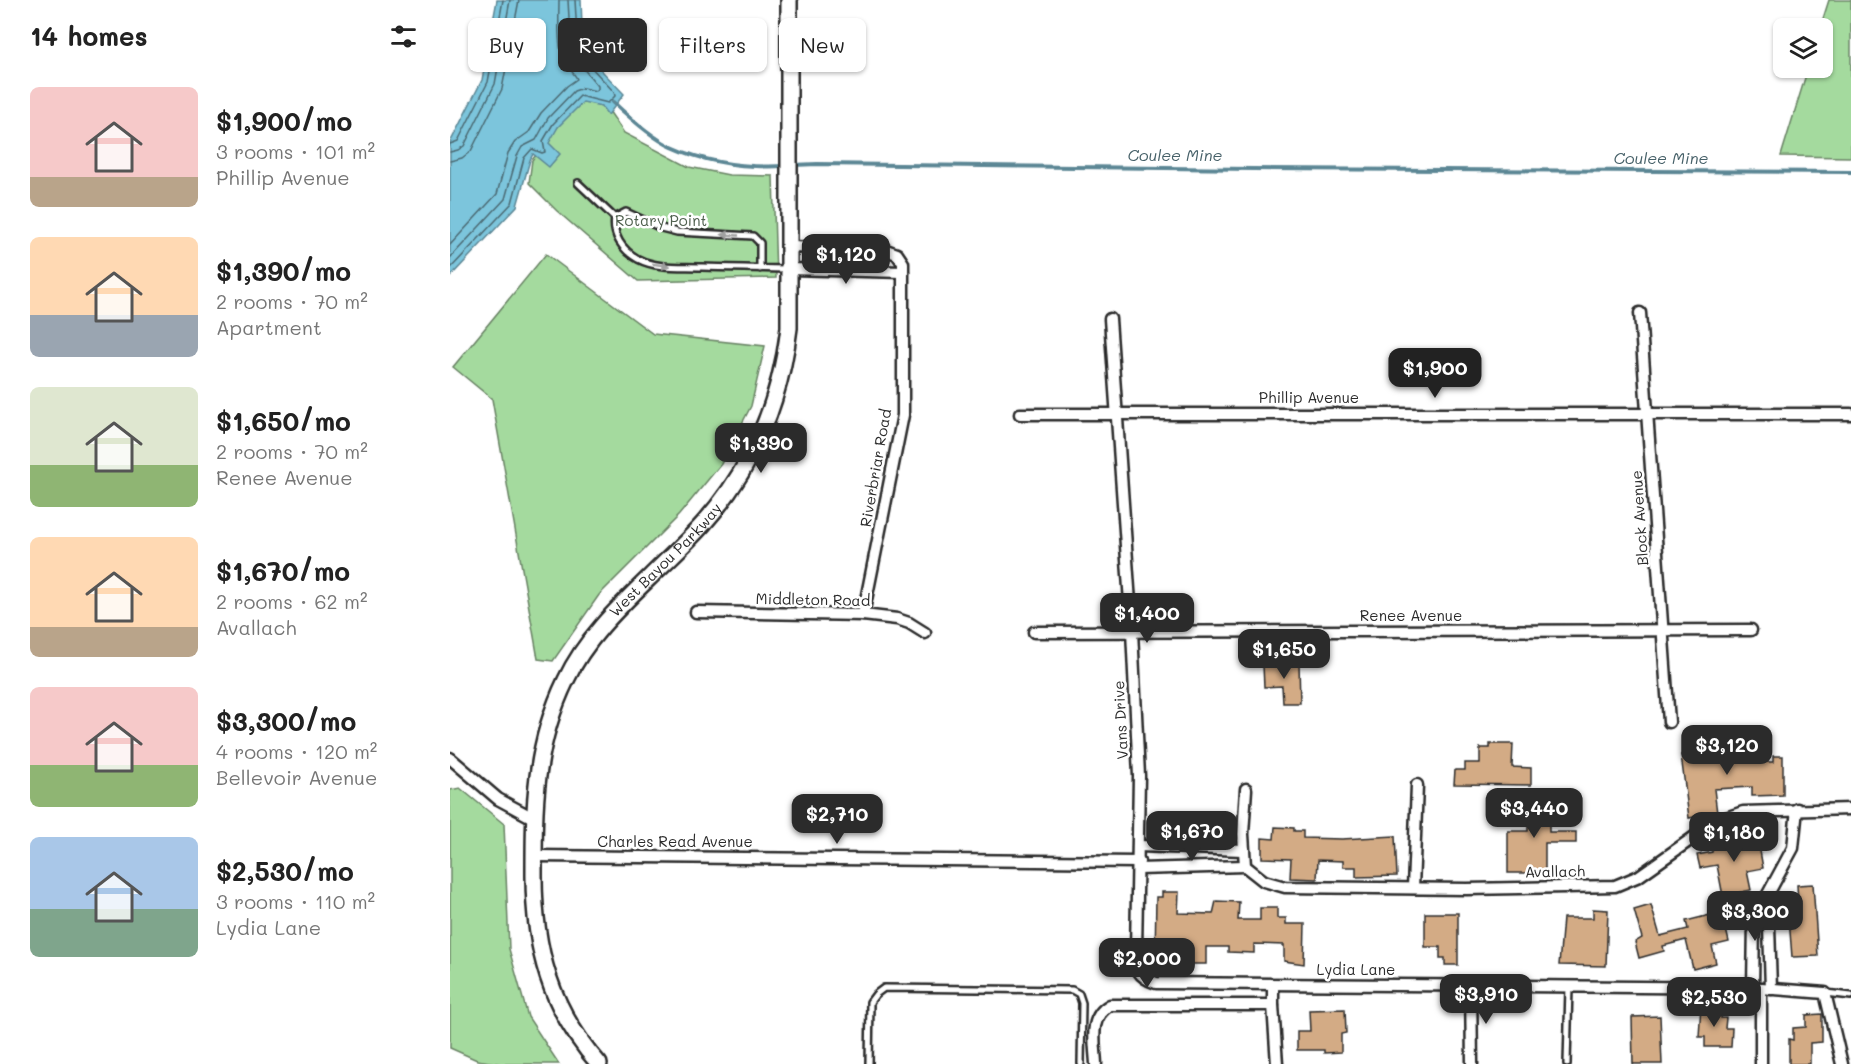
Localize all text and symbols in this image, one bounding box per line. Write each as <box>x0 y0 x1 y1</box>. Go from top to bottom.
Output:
chip: Buy <box>468 18 546 72</box>
chip: Rent <box>558 18 647 72</box>
chip: Filters <box>659 18 767 72</box>
chip: New <box>779 18 866 72</box>
map controls <box>1773 18 1833 78</box>
button: layers <box>1773 18 1833 78</box>
text: 14 homes <box>30 19 148 53</box>
icon: filters <box>387 20 420 53</box>
text: $1,900/mo <box>216 104 352 138</box>
icon: home <box>78 111 150 183</box>
text: 3 rooms · 101 m² <box>216 138 375 164</box>
water label: Coulee Mine <box>1127 144 1223 165</box>
water label: Coulee Mine <box>1613 147 1709 168</box>
text: Phillip Avenue <box>216 164 350 190</box>
park label: Rotary Point <box>615 210 707 230</box>
one-way arrow <box>721 230 740 239</box>
pin: $1,120 <box>797 234 895 285</box>
text: $1,120 <box>816 240 876 266</box>
text: $1,390/mo <box>216 254 351 288</box>
one-way arrow <box>651 260 670 269</box>
icon: home <box>78 261 150 333</box>
text: 2 rooms · 70 m² <box>216 288 368 314</box>
text: Apartment <box>216 314 322 340</box>
pin: $1,900 <box>1386 348 1484 399</box>
text: $1,900 <box>1402 354 1468 380</box>
street label: Phillip Avenue <box>1259 387 1359 407</box>
text: $1,650/mo <box>216 404 351 438</box>
street label: Riverbriar Road <box>855 407 895 528</box>
icon: home <box>78 411 150 483</box>
pin: $1,390 <box>712 423 810 474</box>
text: $1,390 <box>729 429 793 455</box>
text: 2 rooms · 70 m² <box>216 438 368 464</box>
text: Renee Avenue <box>216 464 353 490</box>
street label: Block Avenue <box>1626 470 1652 566</box>
street label: West Bayou Parkway <box>604 498 726 621</box>
text: $1,670/mo <box>216 554 350 588</box>
icon: home <box>78 561 150 633</box>
text: 2 rooms · 62 m² <box>216 588 368 614</box>
street label: Middleton Road <box>756 588 870 610</box>
pin: $1,400 <box>1098 593 1196 644</box>
text: $1,400 <box>1114 599 1180 625</box>
street label: Renee Avenue <box>1360 605 1462 625</box>
text: Avallach <box>216 614 296 640</box>
pin: $1,650 <box>1235 629 1333 680</box>
text: $1,650 <box>1252 635 1316 661</box>
street label: Vans Drive <box>1108 680 1132 760</box>
text: $3,300/mo <box>216 704 356 738</box>
icon: home <box>78 711 150 783</box>
pin: $3,120 <box>1678 725 1776 776</box>
text: $3,120 <box>1695 731 1759 757</box>
text: 4 rooms · 120 m² <box>216 738 377 764</box>
text: Bellevoir Avenue <box>216 764 377 790</box>
pin: $3,440 <box>1485 788 1583 839</box>
pin: $2,710 <box>788 794 886 845</box>
text: $3,440 <box>1500 794 1568 820</box>
text: $2,710 <box>806 800 868 826</box>
pin: $1,670 <box>1143 811 1241 862</box>
pin: $1,180 <box>1685 812 1783 863</box>
text: $1,670 <box>1160 817 1224 843</box>
text: $1,180 <box>1703 818 1765 844</box>
street label: Charles Read Avenue <box>597 831 753 851</box>
text: $2,530/mo <box>216 854 354 888</box>
street label: Avallach <box>1525 860 1585 882</box>
icon: home <box>78 861 150 933</box>
text: 3 rooms · 110 m² <box>216 888 375 914</box>
pin: $3,300 <box>1706 891 1804 942</box>
text: $3,300 <box>1721 897 1789 923</box>
text: Lydia Lane <box>216 914 321 940</box>
pin: $2,000 <box>1098 938 1196 989</box>
text: $2,000 <box>1113 944 1181 970</box>
street label: Lydia Lane <box>1317 959 1395 979</box>
pin: $3,910 <box>1437 974 1535 1025</box>
pin: $2,530 <box>1665 977 1763 1028</box>
text: $3,910 <box>1454 980 1518 1006</box>
text: $2,530 <box>1681 983 1747 1009</box>

